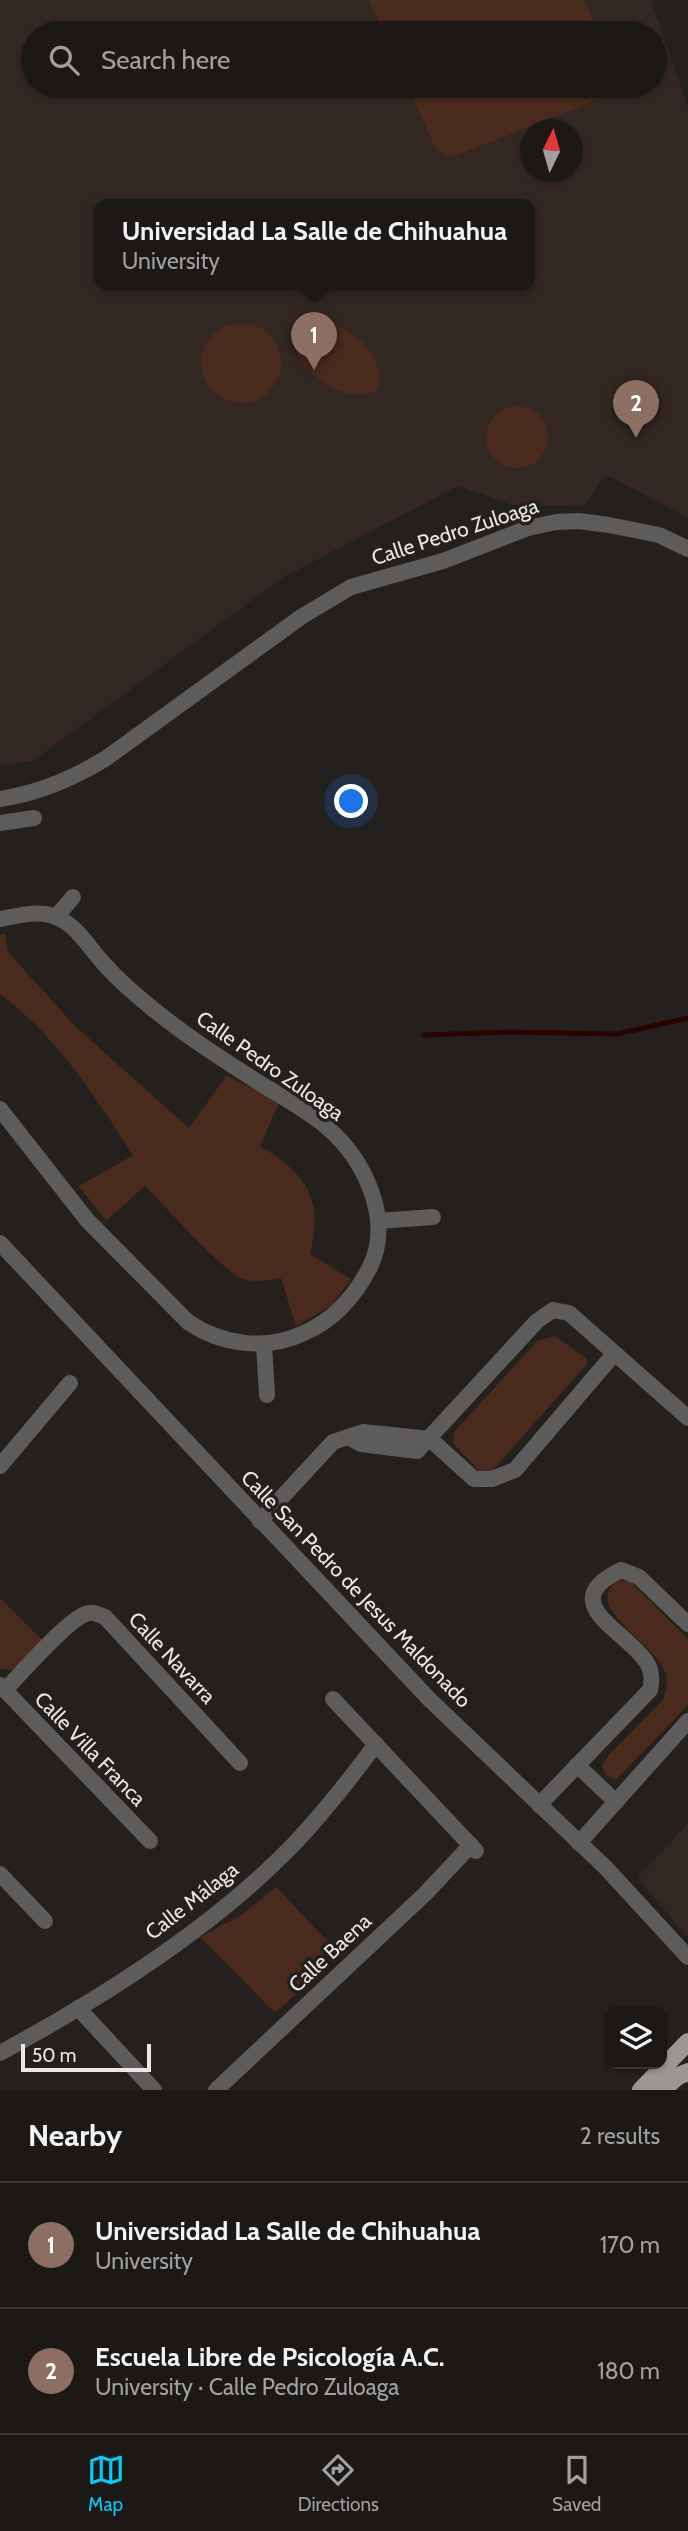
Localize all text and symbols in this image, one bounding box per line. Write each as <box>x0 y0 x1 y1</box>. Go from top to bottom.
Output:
search box <box>21 21 667 98</box>
icon: search <box>45 41 83 79</box>
text: Search here <box>101 44 230 76</box>
north arrow <box>520 119 583 182</box>
popup <box>94 199 535 290</box>
text: Universidad La Salle de Chihuahua <box>122 215 507 247</box>
text: University <box>122 247 220 275</box>
pin: 1 <box>291 312 337 370</box>
pin: 2 <box>613 380 659 438</box>
street label: Calle Pedro Zuloaga <box>368 493 541 570</box>
your location <box>334 784 368 818</box>
street label: Calle Pedro Zuloaga <box>192 1005 349 1126</box>
street label: Calle San Pedro de Jesus Maldonado <box>236 1465 477 1712</box>
street label: Calle Navarra <box>124 1607 221 1709</box>
street label: Calle Villa Franca <box>30 1686 151 1811</box>
street label: Calle Málaga <box>140 1857 243 1945</box>
street label: Calle Baena <box>283 1908 376 1997</box>
map controls <box>604 2006 667 2069</box>
button: layers <box>604 2006 667 2069</box>
scale bar <box>21 2041 150 2073</box>
text: 50 m <box>32 2044 76 2067</box>
text: Nearby <box>28 2117 122 2154</box>
text: 2 results <box>580 2122 660 2150</box>
text: Universidad La Salle de Chihuahua <box>95 2215 480 2247</box>
text: 1 <box>47 2231 55 2259</box>
text: 170 m <box>600 2231 660 2259</box>
text: University <box>95 2247 193 2275</box>
text: Escuela Libre de Psicología A.C. <box>95 2341 445 2373</box>
text: 2 <box>45 2357 57 2385</box>
text: 180 m <box>597 2357 660 2385</box>
text: University · Calle Pedro Zuloaga <box>95 2373 399 2401</box>
tab: Map <box>87 2451 125 2516</box>
tab: Directions <box>298 2451 379 2516</box>
tab: Saved <box>552 2451 601 2516</box>

